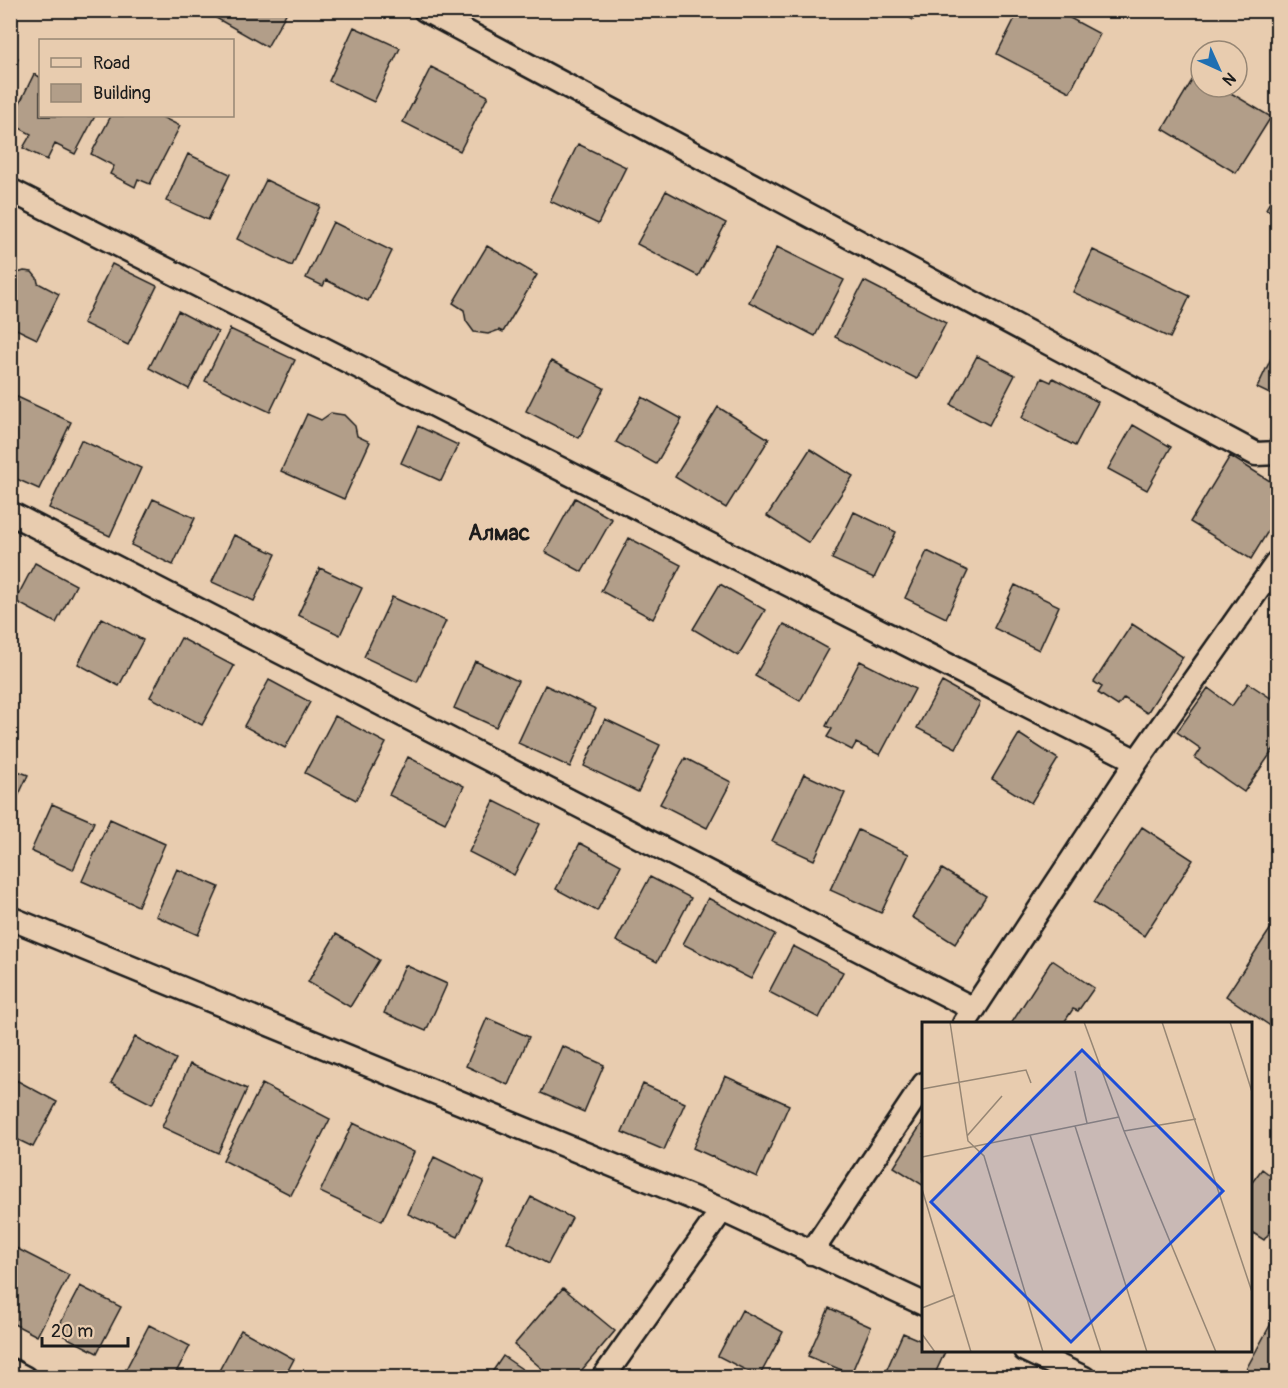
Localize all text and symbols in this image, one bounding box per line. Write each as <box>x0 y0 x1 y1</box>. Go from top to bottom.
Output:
legend <box>39 39 234 117</box>
north arrow <box>1189 39 1249 99</box>
text: Road <box>93 52 130 75</box>
text: N <box>1218 68 1240 90</box>
text: Building <box>93 82 151 105</box>
district label: Алмас <box>468 519 530 547</box>
inset map <box>922 1022 1252 1352</box>
scale bar <box>42 1310 128 1348</box>
text: 20 m <box>51 1320 93 1343</box>

